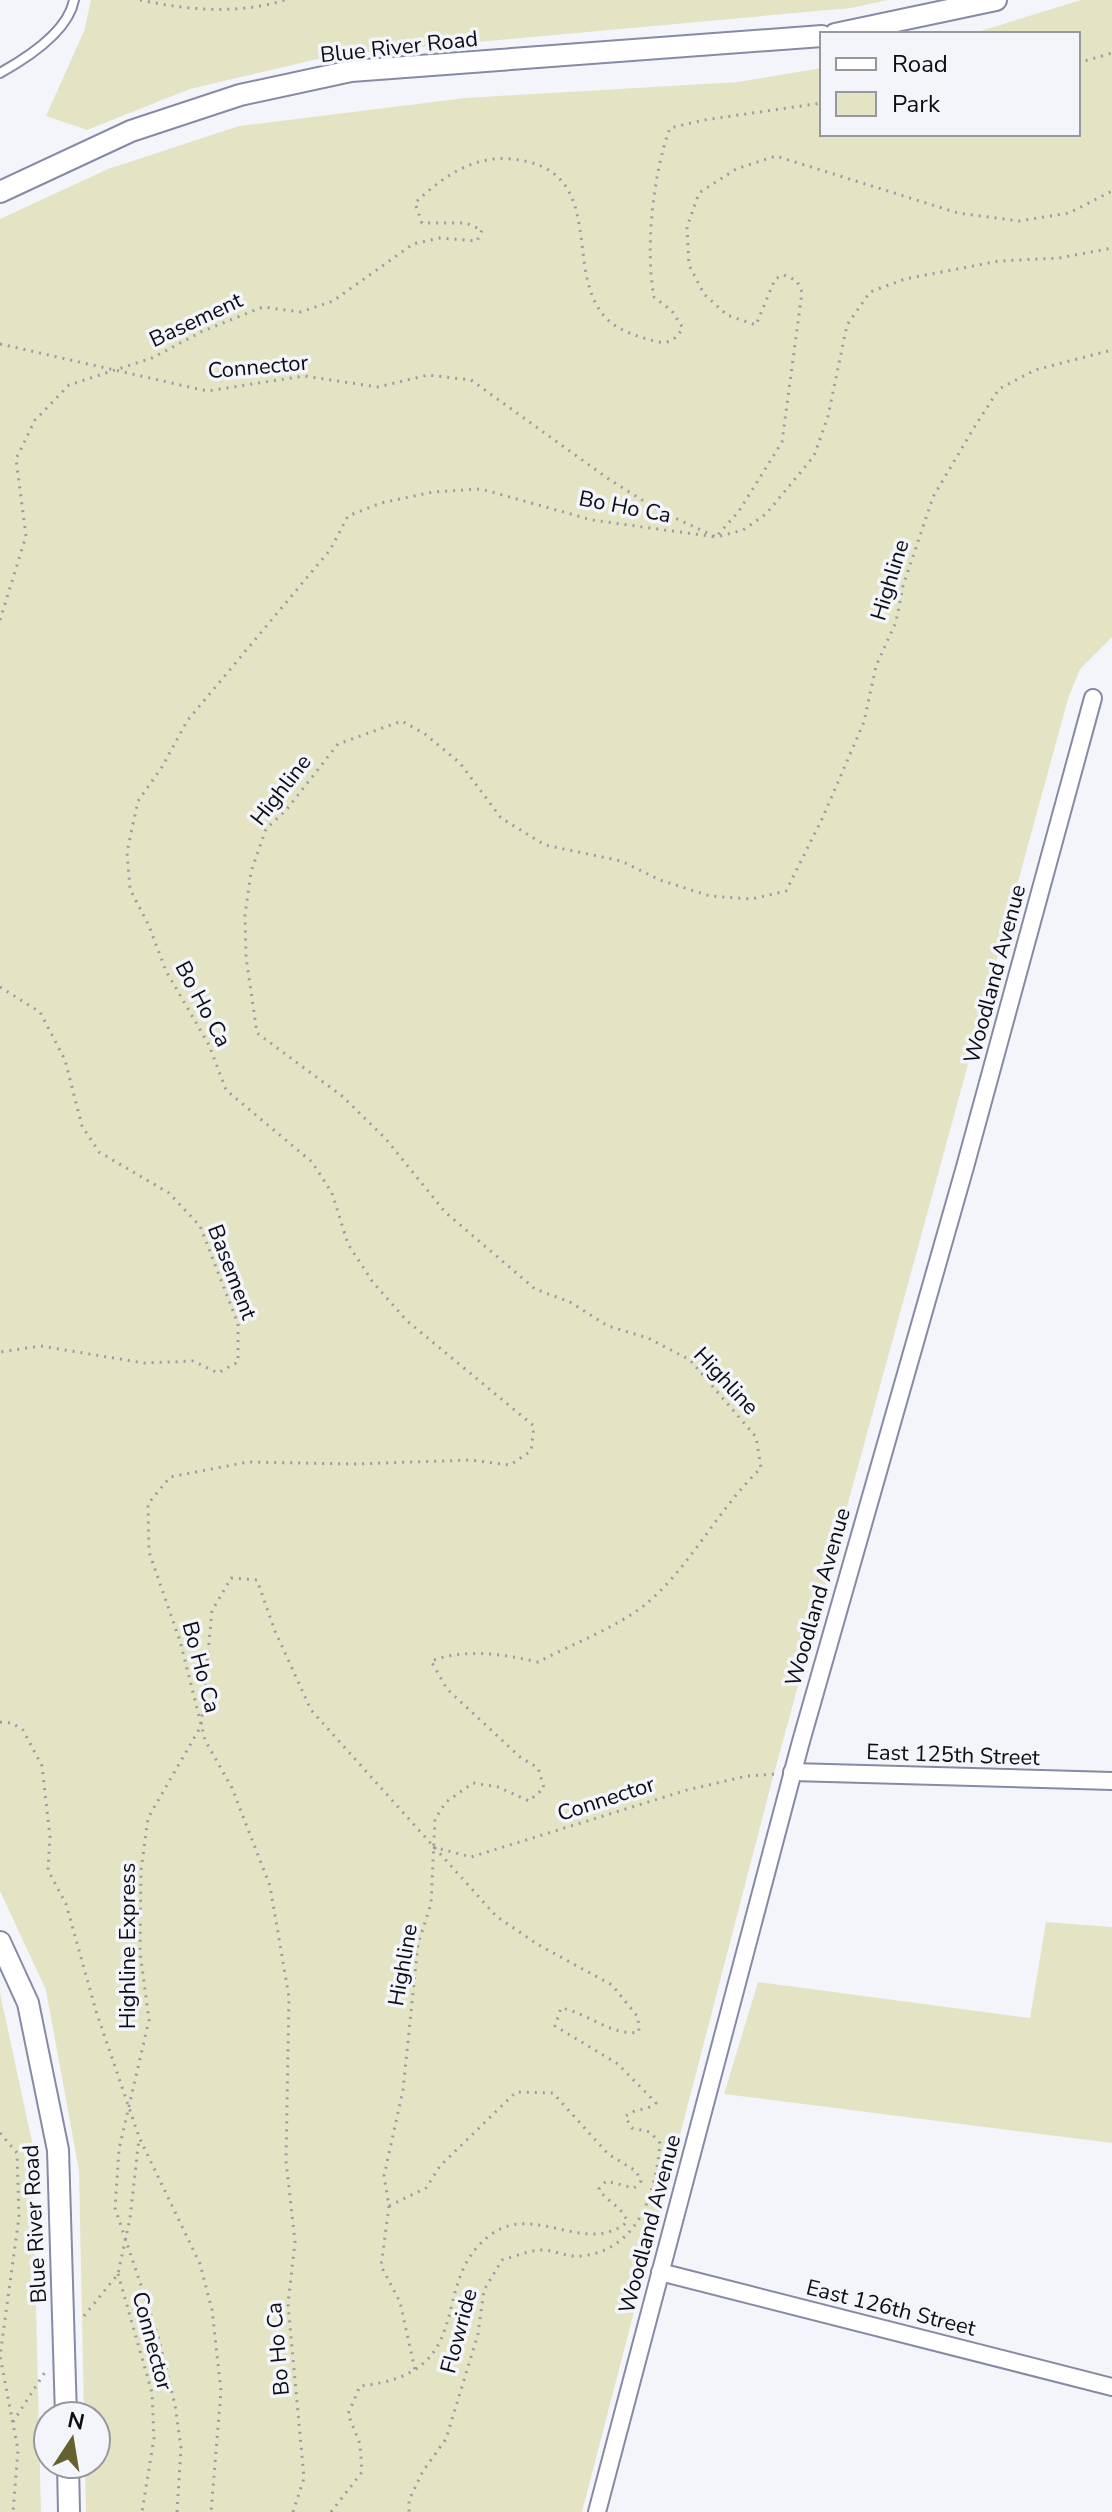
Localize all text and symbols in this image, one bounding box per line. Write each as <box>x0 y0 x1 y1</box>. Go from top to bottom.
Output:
street label: Blue River Road <box>319 24 479 70</box>
legend <box>820 32 1080 136</box>
text: Road <box>892 48 948 80</box>
text: Park <box>892 88 941 120</box>
street label: Basement <box>145 285 248 355</box>
street label: Connector <box>206 348 310 386</box>
street label: Bo Ho Ca <box>576 483 674 531</box>
street label: Highline <box>864 536 916 624</box>
street label: Highline <box>244 748 318 832</box>
street label: Woodland Avenue <box>957 881 1033 1067</box>
street label: Bo Ho Ca <box>168 956 238 1052</box>
street label: Basement <box>200 1220 264 1324</box>
street label: Highline <box>687 1340 765 1422</box>
street label: Woodland Avenue <box>778 1504 858 1690</box>
street label: Bo Ho Ca <box>174 1618 228 1716</box>
street label: East 125th Street <box>866 1737 1041 1773</box>
street label: Connector <box>553 1769 659 1829</box>
street label: Highline Express <box>113 1863 143 2029</box>
street label: Highline <box>381 1921 425 2009</box>
street label: Woodland Avenue <box>612 2131 688 2317</box>
street label: Blue River Road <box>16 2144 54 2304</box>
street label: East 126th Street <box>803 2272 979 2344</box>
street label: Flowride <box>433 2285 485 2377</box>
street label: Connector <box>124 2288 180 2394</box>
street label: Bo Ho Ca <box>259 2301 297 2397</box>
north arrow <box>32 2400 112 2480</box>
text: N <box>65 2405 87 2438</box>

